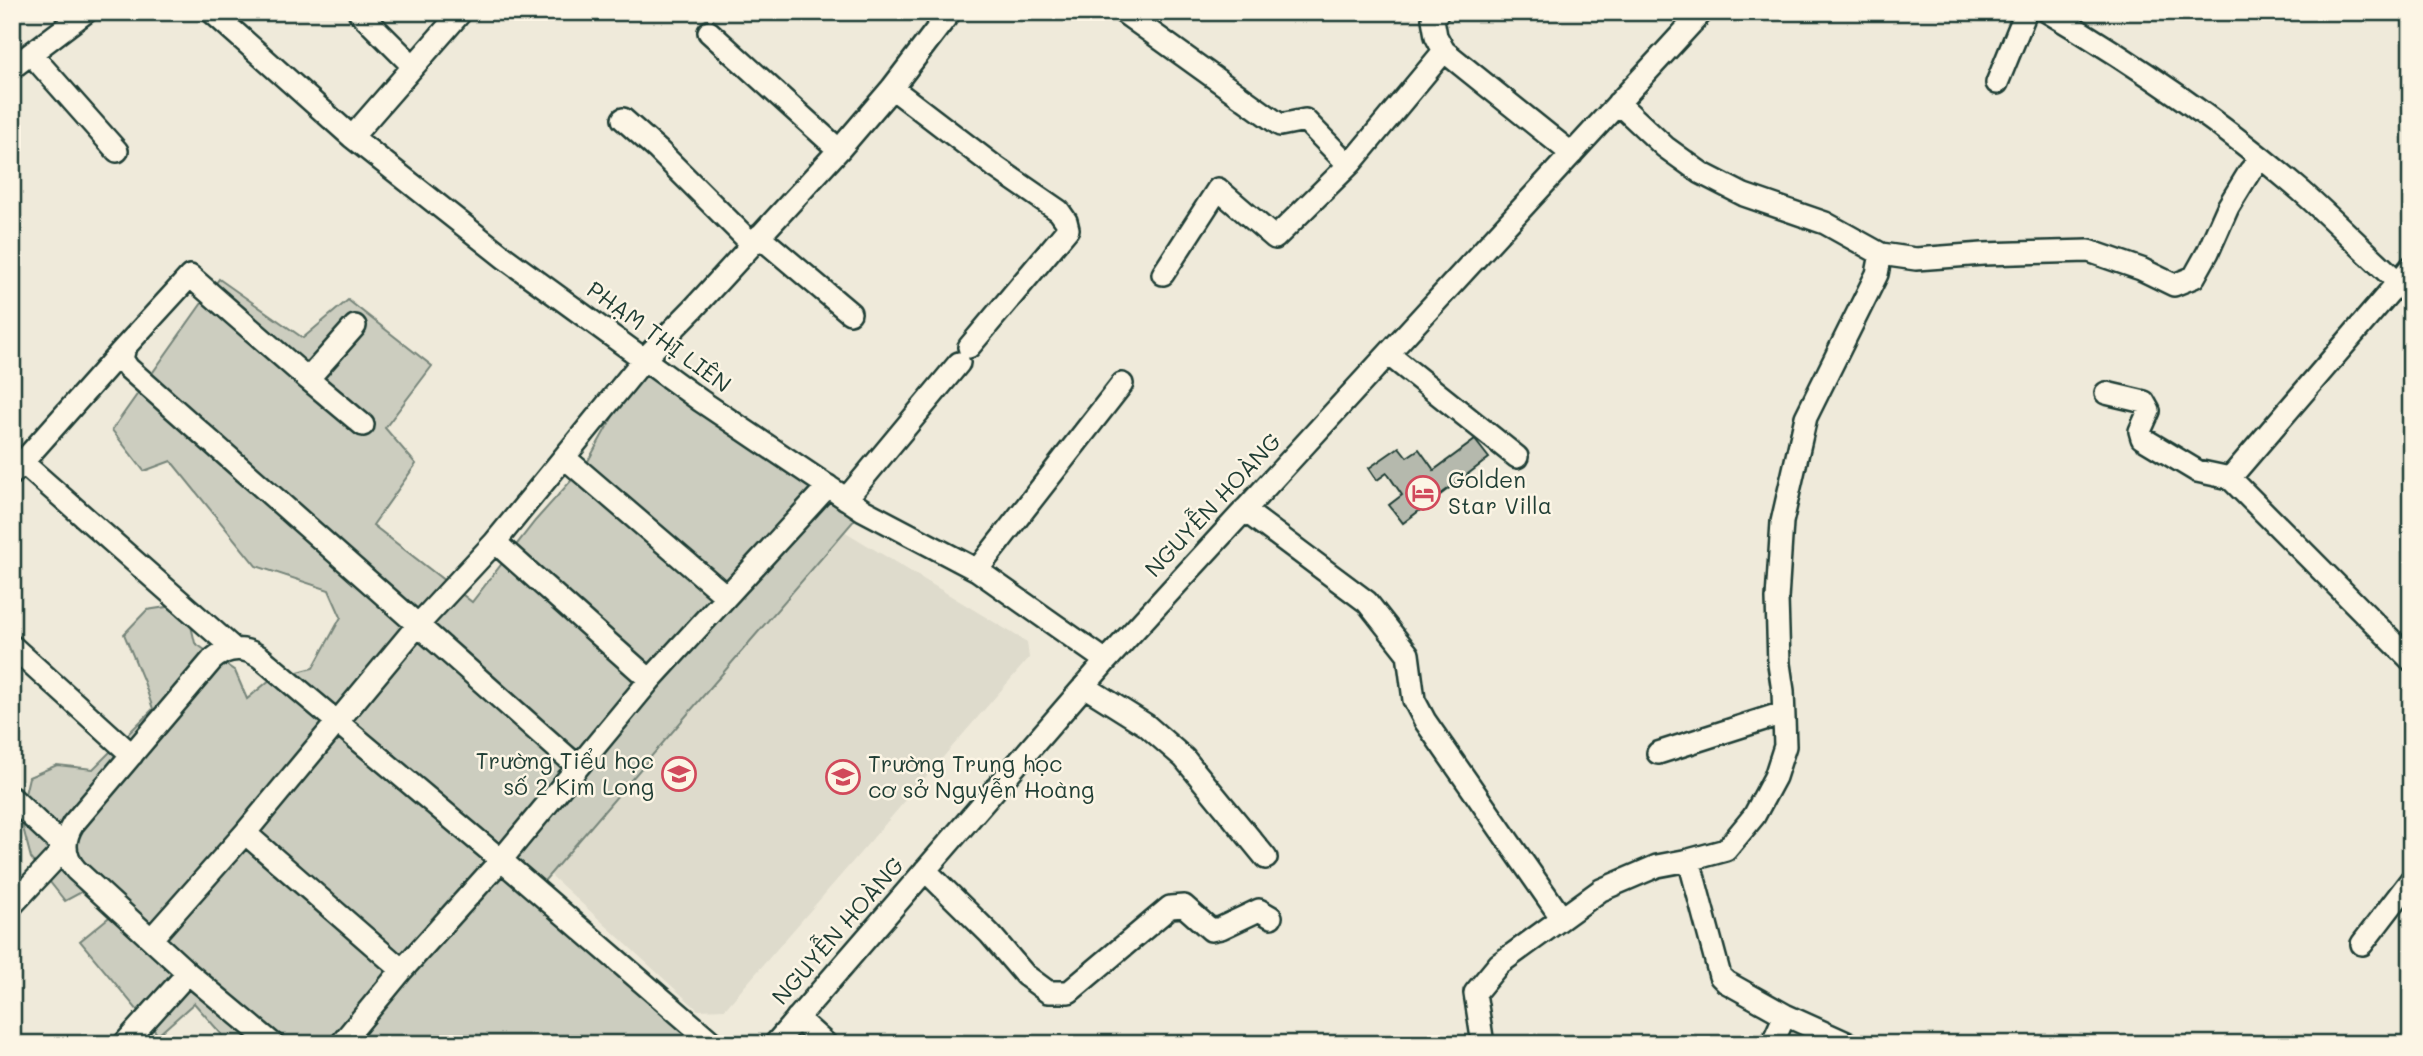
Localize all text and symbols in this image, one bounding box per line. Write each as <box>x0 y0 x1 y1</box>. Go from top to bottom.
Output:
street label: PHẠM THỊ LIÊN <box>582 274 738 399</box>
street label: NGUYỄN HOÀNG <box>1137 425 1287 583</box>
place label: Golden Star Villa <box>1448 464 1552 520</box>
hotel icon: Golden Star Villa <box>1404 474 1442 512</box>
place label: Trường Tiểu học số 2 Kim Long <box>476 745 654 801</box>
place label: Trường Trung học cơ sở Nguyễn Hoàng <box>868 748 1094 804</box>
school or university icon: Trường Tiểu học số 2 Kim Long <box>660 755 698 793</box>
school or university icon: Trường Trung học cơ sở Nguyễn Hoàng <box>824 758 862 796</box>
street label: NGUYỄN HOÀNG <box>764 849 910 1011</box>

